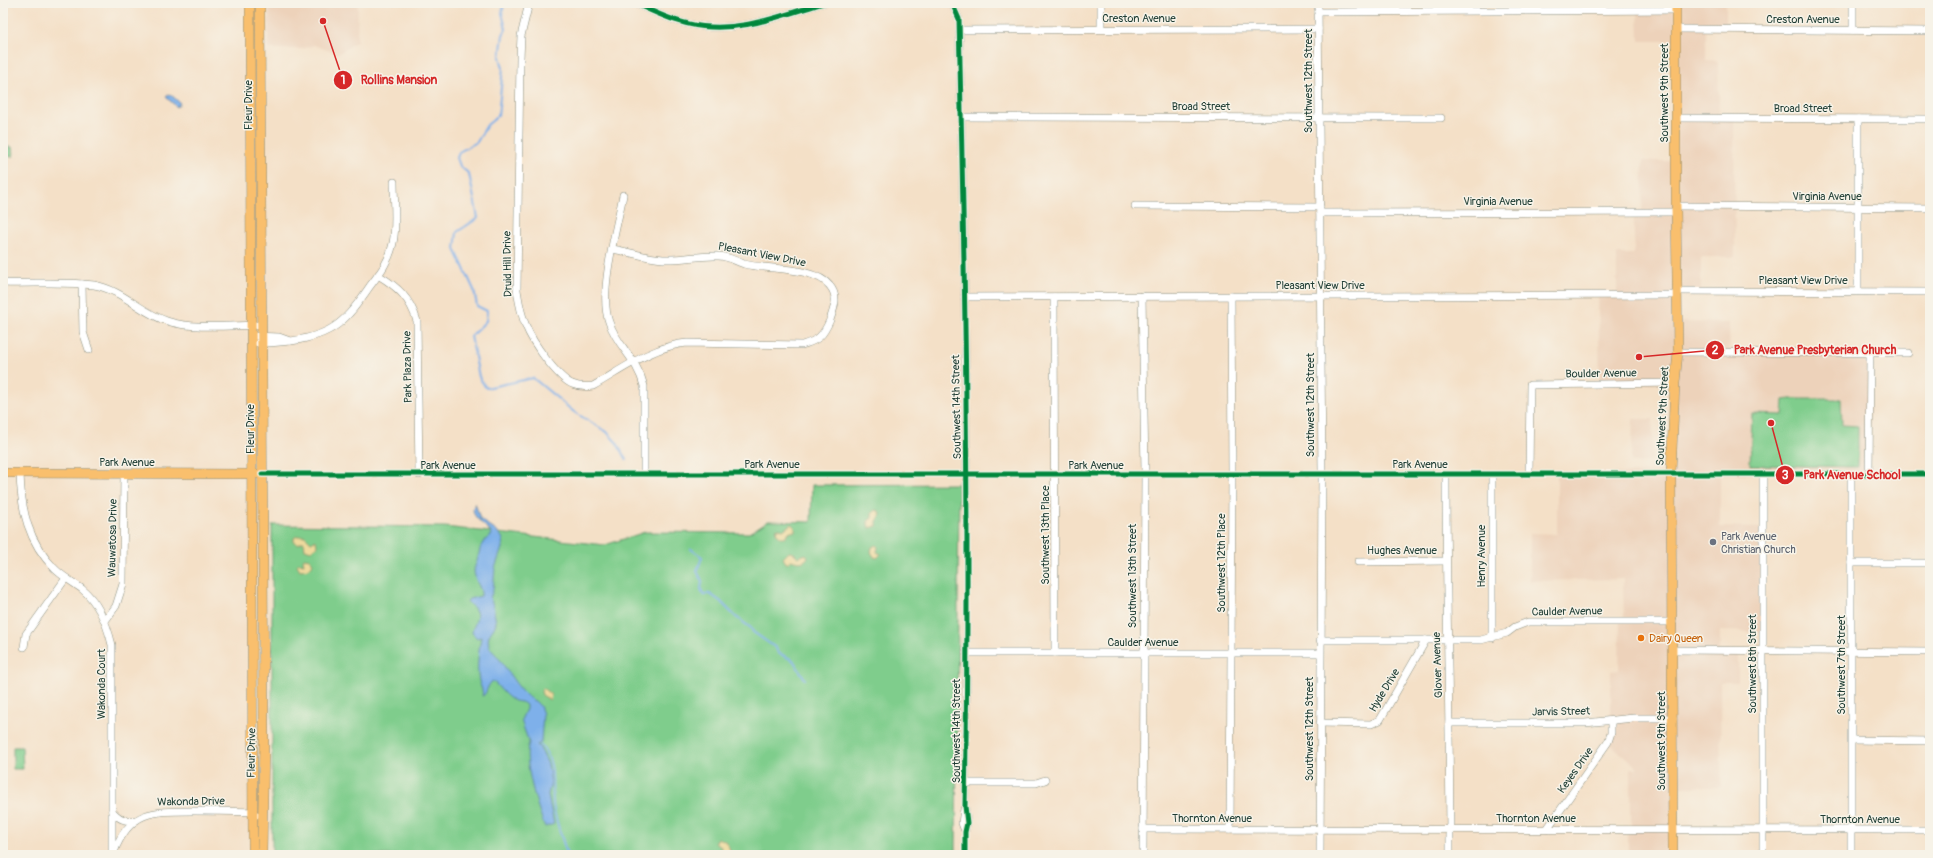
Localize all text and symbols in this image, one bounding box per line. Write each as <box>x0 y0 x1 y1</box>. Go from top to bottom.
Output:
street label: Creston Avenue <box>1102 12 1176 25</box>
street label: Creston Avenue <box>1766 13 1840 26</box>
street label: Southwest 12th Street <box>1302 28 1315 133</box>
street label: Southwest 9th Street <box>1658 43 1671 143</box>
callout: Rollins Mansion <box>333 68 445 92</box>
text: 1 <box>341 73 345 88</box>
text: Rollins Mansion <box>361 73 438 88</box>
street label: Fleur Drive <box>242 79 255 130</box>
street label: Broad Street <box>1172 100 1231 113</box>
street label: Broad Street <box>1774 102 1833 115</box>
street label: Virginia Avenue <box>1792 190 1862 203</box>
street label: Virginia Avenue <box>1463 195 1533 208</box>
street label: Druid Hill Drive <box>500 230 515 297</box>
street label: Pleasant View Drive <box>717 240 807 269</box>
street label: Pleasant View Drive <box>1758 274 1848 287</box>
street label: Pleasant View Drive <box>1275 279 1365 292</box>
street label: Park Plaza Drive <box>400 330 415 403</box>
callout: Park Avenue Presbyterian Church <box>1705 338 1904 362</box>
text: 2 <box>1712 343 1719 358</box>
text: Park Avenue Presbyterian Church <box>1734 343 1897 358</box>
street label: Southwest 12th Street <box>1304 352 1317 457</box>
street label: Southwest 14th Street <box>949 354 964 459</box>
street label: Southwest 9th Street <box>1653 365 1672 466</box>
street label: Boulder Avenue <box>1565 366 1637 381</box>
street label: Fleur Drive <box>244 403 257 454</box>
street label: Park Avenue <box>99 456 155 469</box>
street label: Park Avenue <box>744 458 800 471</box>
street label: Park Avenue <box>1392 458 1448 471</box>
street label: Park Avenue <box>420 459 476 472</box>
street label: Park Avenue <box>1068 459 1124 472</box>
callout: Park Avenue School <box>1775 463 1909 487</box>
text: 3 <box>1782 468 1789 483</box>
text: Park Avenue School <box>1803 468 1901 483</box>
street label: Southwest 13th Place <box>1039 485 1052 585</box>
street label: Wauwatosa Drive <box>105 498 120 577</box>
street label: Southwest 12th Place <box>1215 513 1228 613</box>
street label: Southwest 13th Street <box>1126 523 1139 628</box>
street label: Henry Avenue <box>1475 524 1488 587</box>
place label: Park Avenue Christian Church <box>1721 530 1796 556</box>
marker: Park Avenue Christian Church <box>1708 537 1718 547</box>
street label: Hughes Avenue <box>1367 544 1437 557</box>
street label: Caulder Avenue <box>1531 604 1603 619</box>
street label: Southwest 8th Street <box>1746 614 1759 714</box>
street label: Southwest 7th Street <box>1835 615 1848 715</box>
street label: Glover Avenue <box>1430 631 1445 698</box>
place label: Dairy Queen <box>1649 632 1703 645</box>
marker: Dairy Queen <box>1636 633 1646 643</box>
street label: Caulder Avenue <box>1108 636 1179 649</box>
street label: Wakonda Court <box>95 648 108 719</box>
street label: Hyde Drive <box>1366 666 1403 714</box>
street label: Southwest 12th Street <box>1303 676 1316 781</box>
street label: Southwest 14th Street <box>950 678 963 783</box>
street label: Southwest 9th Street <box>1655 691 1668 791</box>
street label: Jarvis Street <box>1532 704 1591 719</box>
street label: Fleur Drive <box>245 727 258 778</box>
street label: Keyes Drive <box>1555 744 1596 796</box>
street label: Wakonda Drive <box>157 794 225 809</box>
street label: Thornton Avenue <box>1172 812 1253 825</box>
street label: Thornton Avenue <box>1496 812 1577 825</box>
street label: Thornton Avenue <box>1820 813 1901 826</box>

